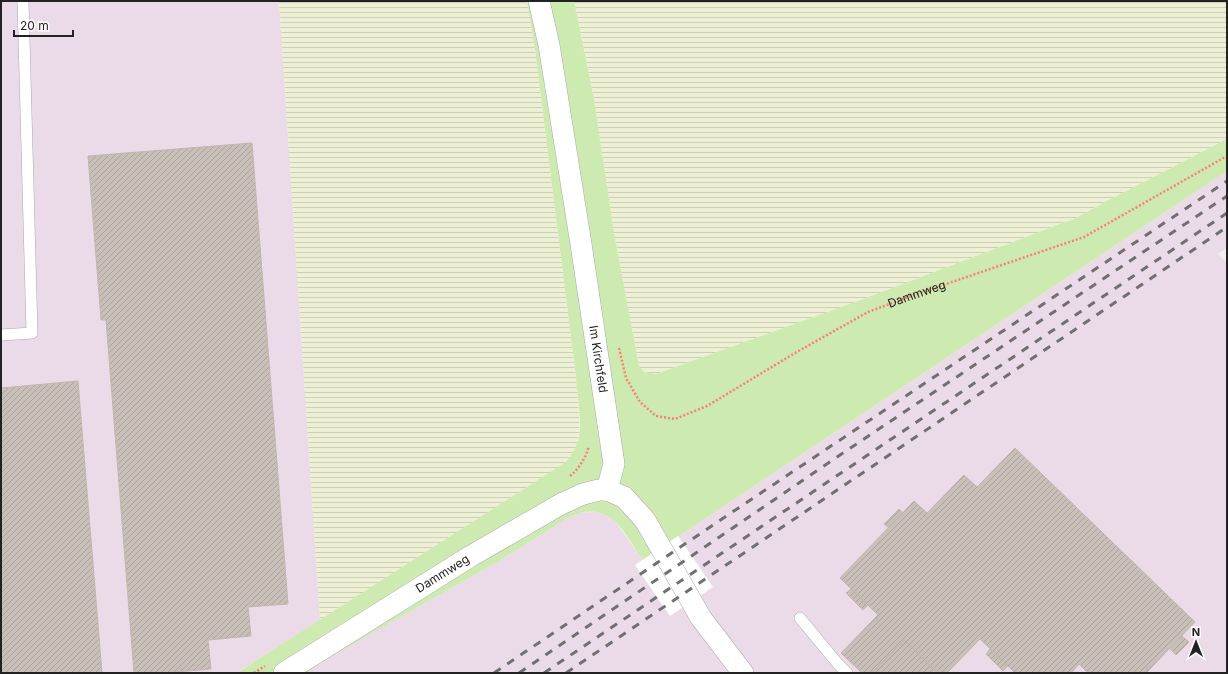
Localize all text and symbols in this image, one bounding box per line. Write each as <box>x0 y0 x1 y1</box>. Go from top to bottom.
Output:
scale bar <box>14 12 73 38</box>
text: 20 m <box>20 18 49 33</box>
street label: Dammweg <box>886 277 948 311</box>
street label: Im Kirchfeld <box>586 324 611 394</box>
street label: Dammweg <box>413 551 472 596</box>
north arrow <box>1176 622 1216 662</box>
text: N <box>1192 625 1200 639</box>

